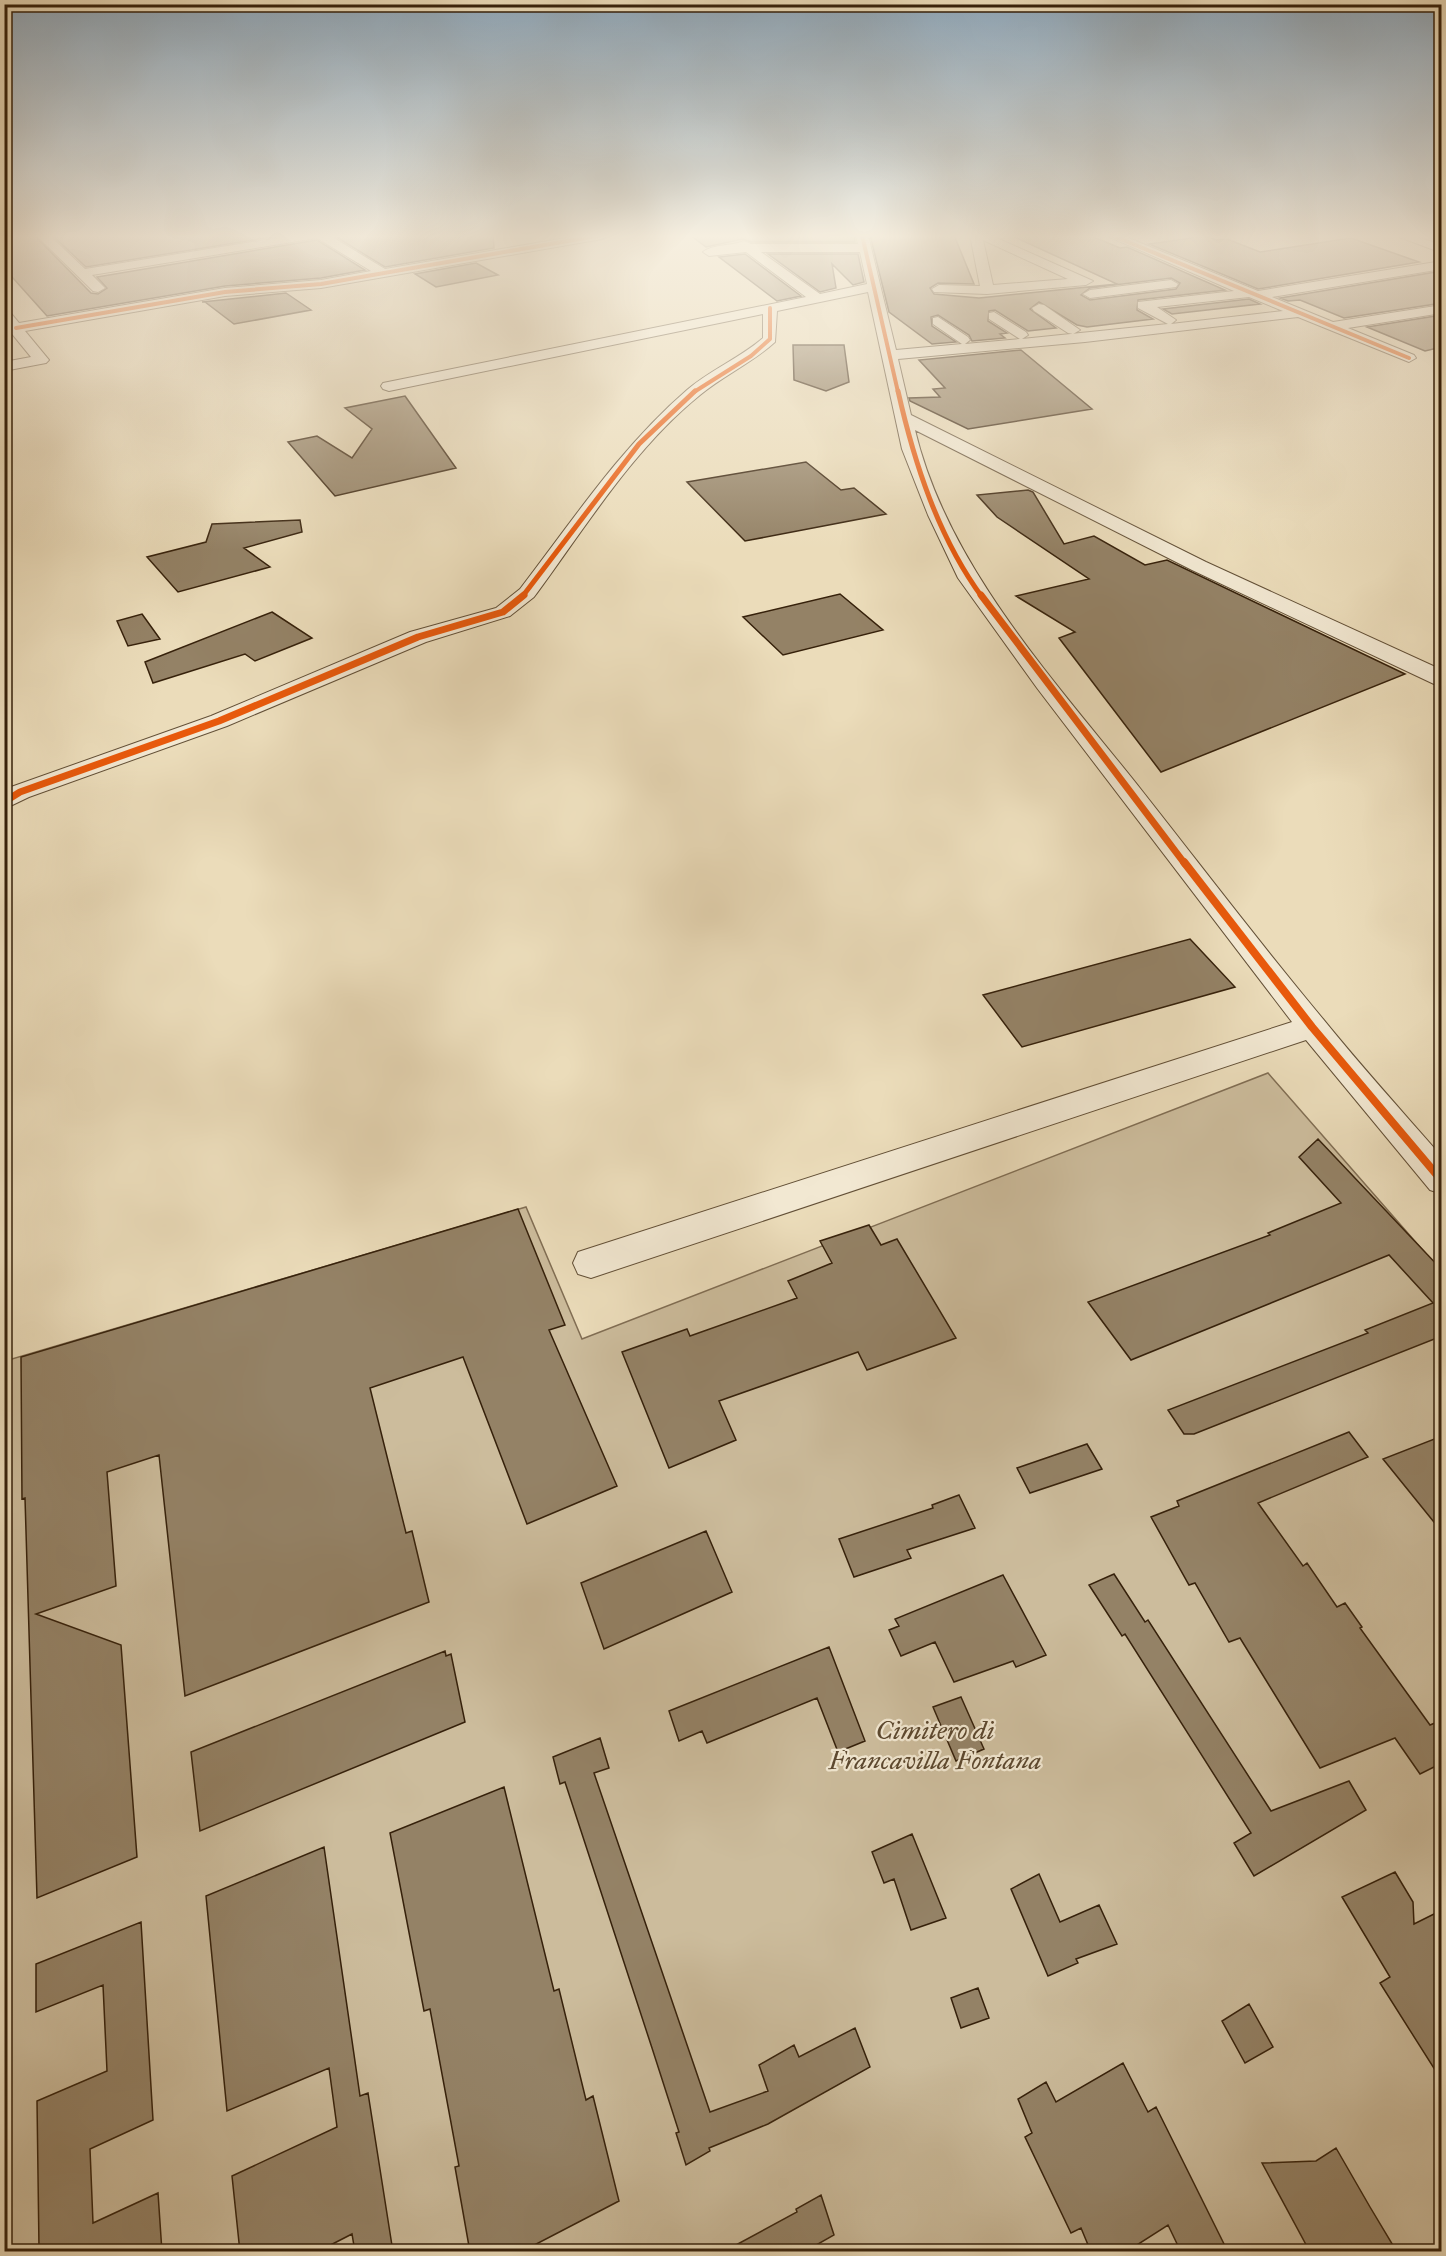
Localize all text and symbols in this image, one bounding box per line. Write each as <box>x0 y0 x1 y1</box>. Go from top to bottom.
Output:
park label: Cimitero di Francavilla Fontana <box>828 1714 1041 1776</box>

